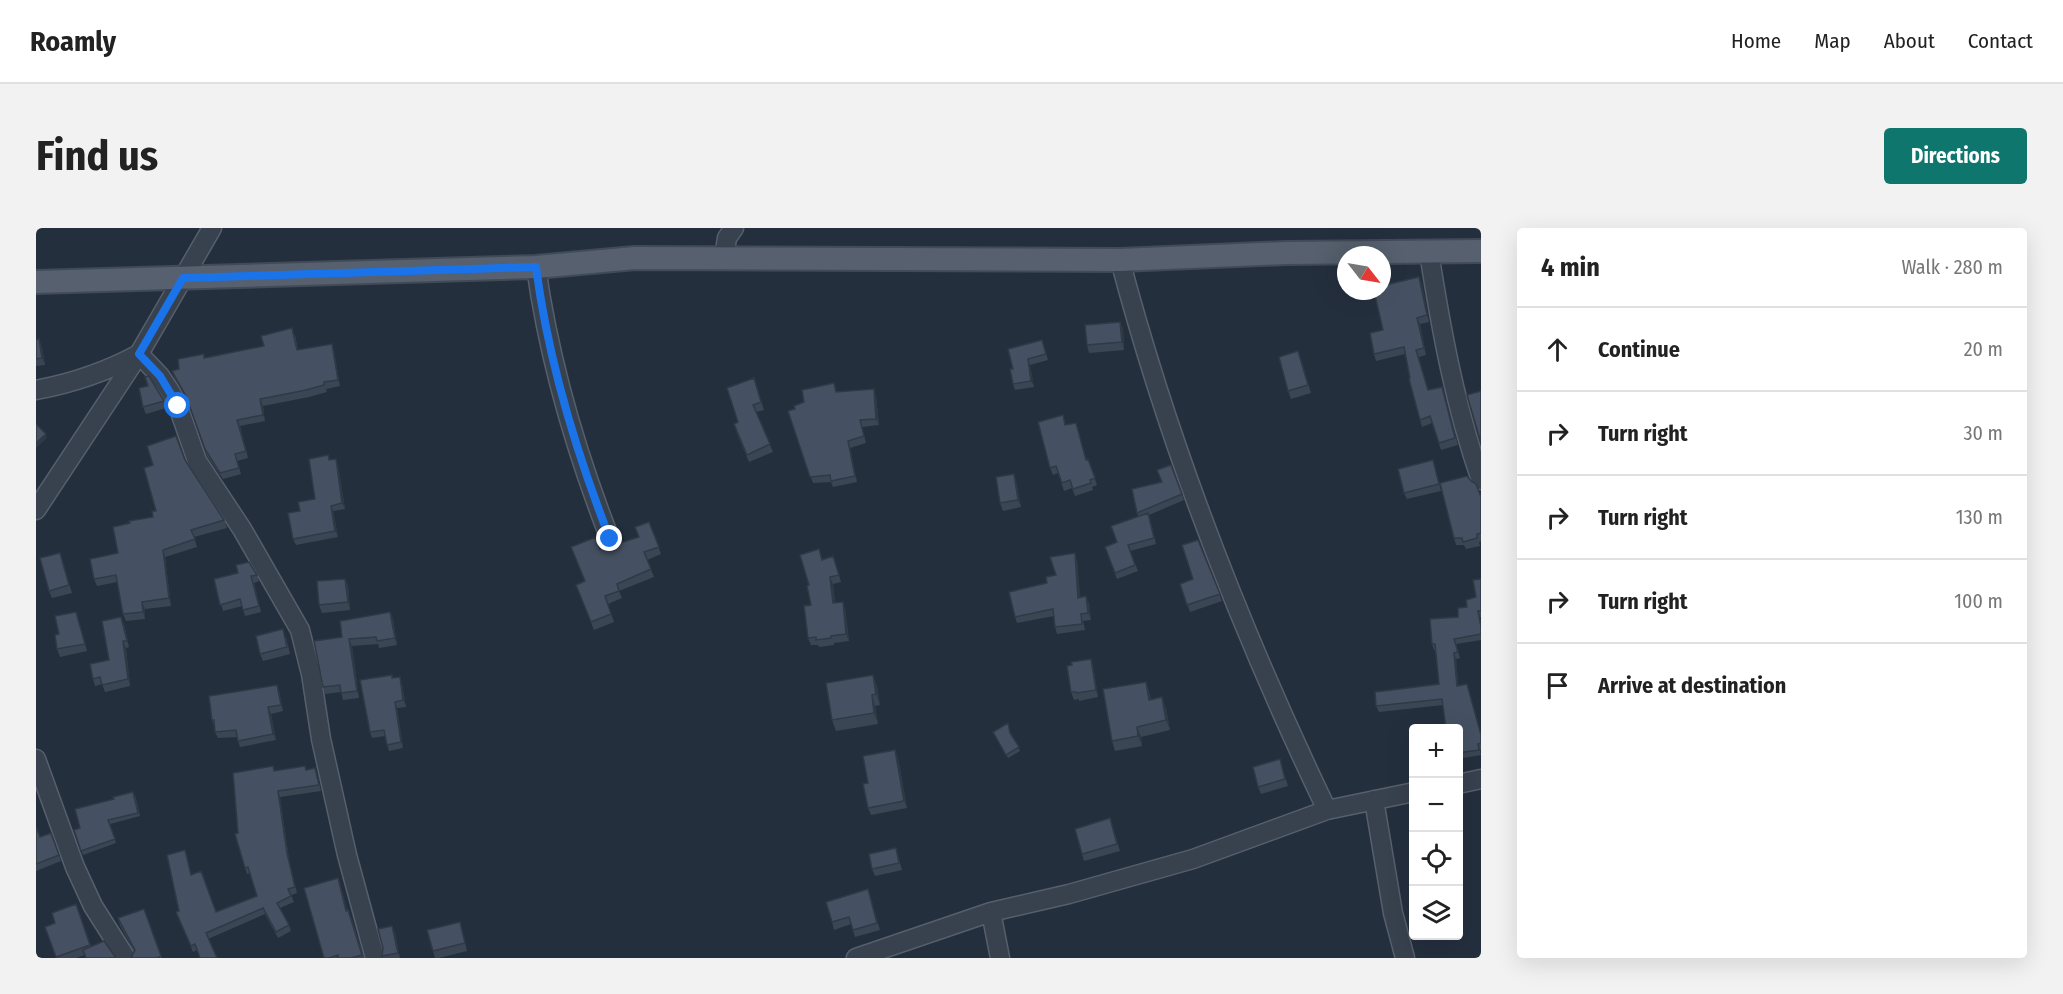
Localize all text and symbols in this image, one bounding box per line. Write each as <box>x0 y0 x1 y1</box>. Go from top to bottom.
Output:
text: Roamly <box>30 25 116 58</box>
text: Home <box>1731 28 1781 54</box>
text: Map <box>1814 28 1851 54</box>
text: About <box>1884 28 1935 54</box>
text: Contact <box>1968 28 2033 54</box>
button: Directions <box>1884 128 2027 184</box>
text: Find us <box>36 131 158 181</box>
north arrow <box>1337 246 1391 300</box>
text: 4 min <box>1541 252 1600 283</box>
text: Walk · 280 m <box>1901 255 2003 279</box>
icon: ahead <box>1541 333 1574 366</box>
text: Continue <box>1598 336 1680 363</box>
text: 20 m <box>1964 337 2003 361</box>
route start <box>164 392 190 418</box>
icon: right <box>1541 417 1574 450</box>
text: Turn right <box>1598 420 1687 447</box>
text: 30 m <box>1963 421 2003 445</box>
icon: right <box>1541 501 1574 534</box>
text: Turn right <box>1598 504 1687 531</box>
text: 130 m <box>1956 505 2003 529</box>
route end <box>596 525 622 551</box>
icon: right <box>1541 585 1574 618</box>
text: Turn right <box>1598 588 1687 615</box>
text: 100 m <box>1954 589 2003 613</box>
icon: arrive <box>1541 669 1574 702</box>
text: Arrive at destination <box>1598 672 1786 699</box>
map controls <box>1409 724 1463 940</box>
button: + <box>1409 724 1463 778</box>
button: − <box>1409 778 1463 832</box>
button: locate <box>1409 832 1463 886</box>
button: layers <box>1409 886 1463 940</box>

